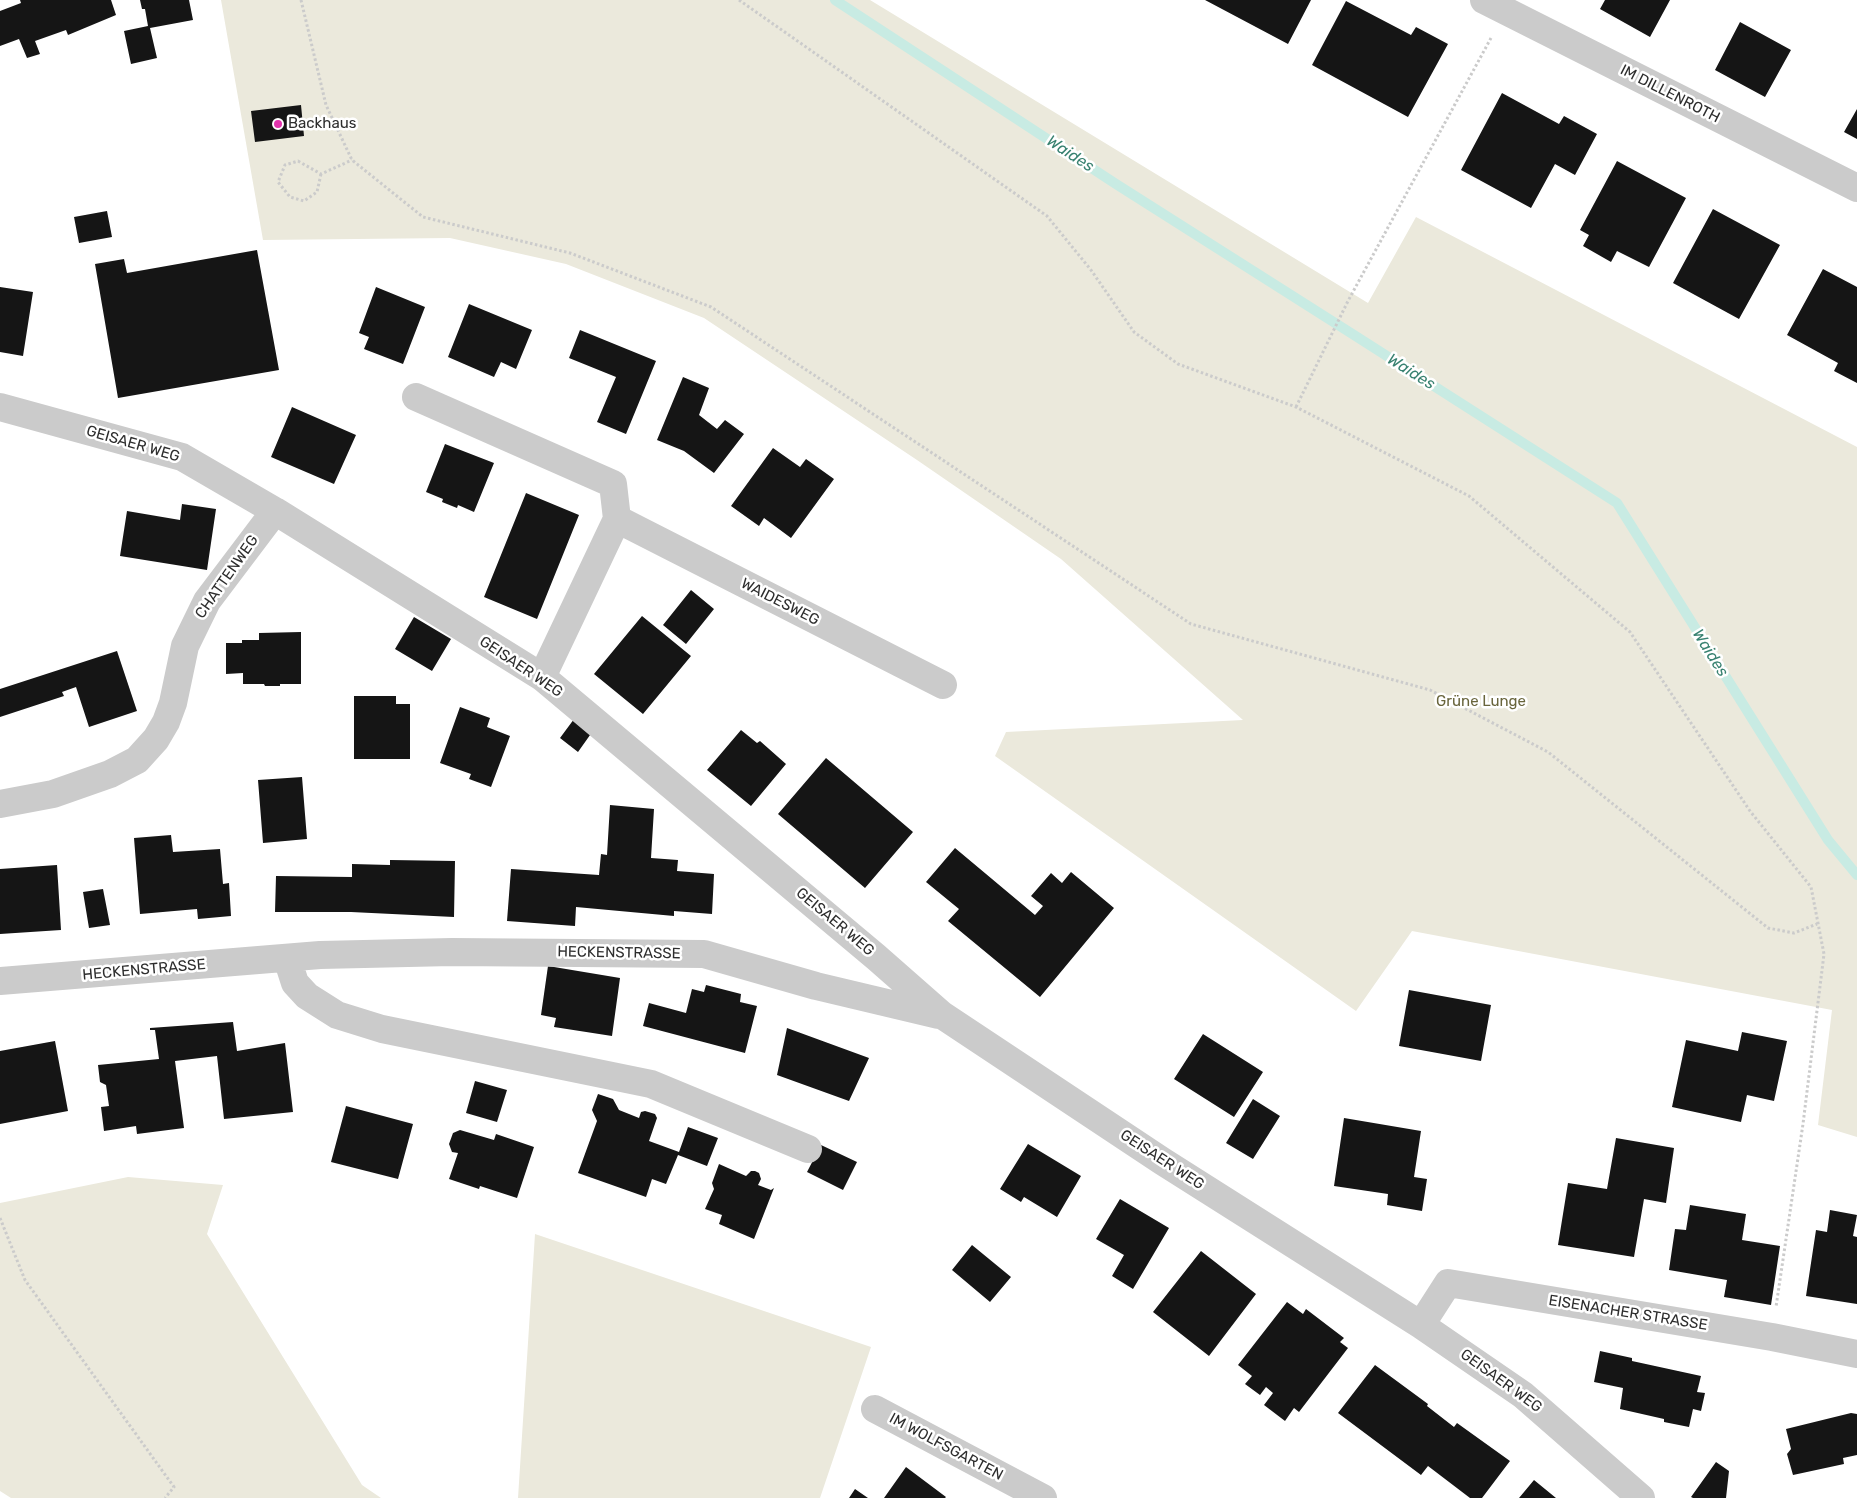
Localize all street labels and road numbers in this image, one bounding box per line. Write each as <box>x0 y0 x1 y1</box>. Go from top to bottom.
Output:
street label: IM DILLENROTH <box>1617 61 1723 127</box>
street label: GEISAER WEG <box>84 422 182 466</box>
street label: CHATTENWEG <box>192 532 262 622</box>
street label: WAIDESWEG <box>738 575 822 629</box>
street label: GEISAER WEG <box>476 633 566 701</box>
street label: GEISAER WEG <box>792 884 878 960</box>
street label: HECKENSTRASSE <box>557 943 681 963</box>
street label: HECKENSTRASSE <box>82 956 206 984</box>
street label: GEISAER WEG <box>1117 1126 1207 1194</box>
street label: EISENACHER STRASSE <box>1547 1292 1709 1334</box>
street label: GEISAER WEG <box>1457 1345 1545 1417</box>
street label: IM WOLFSGARTEN <box>886 1409 1006 1485</box>

